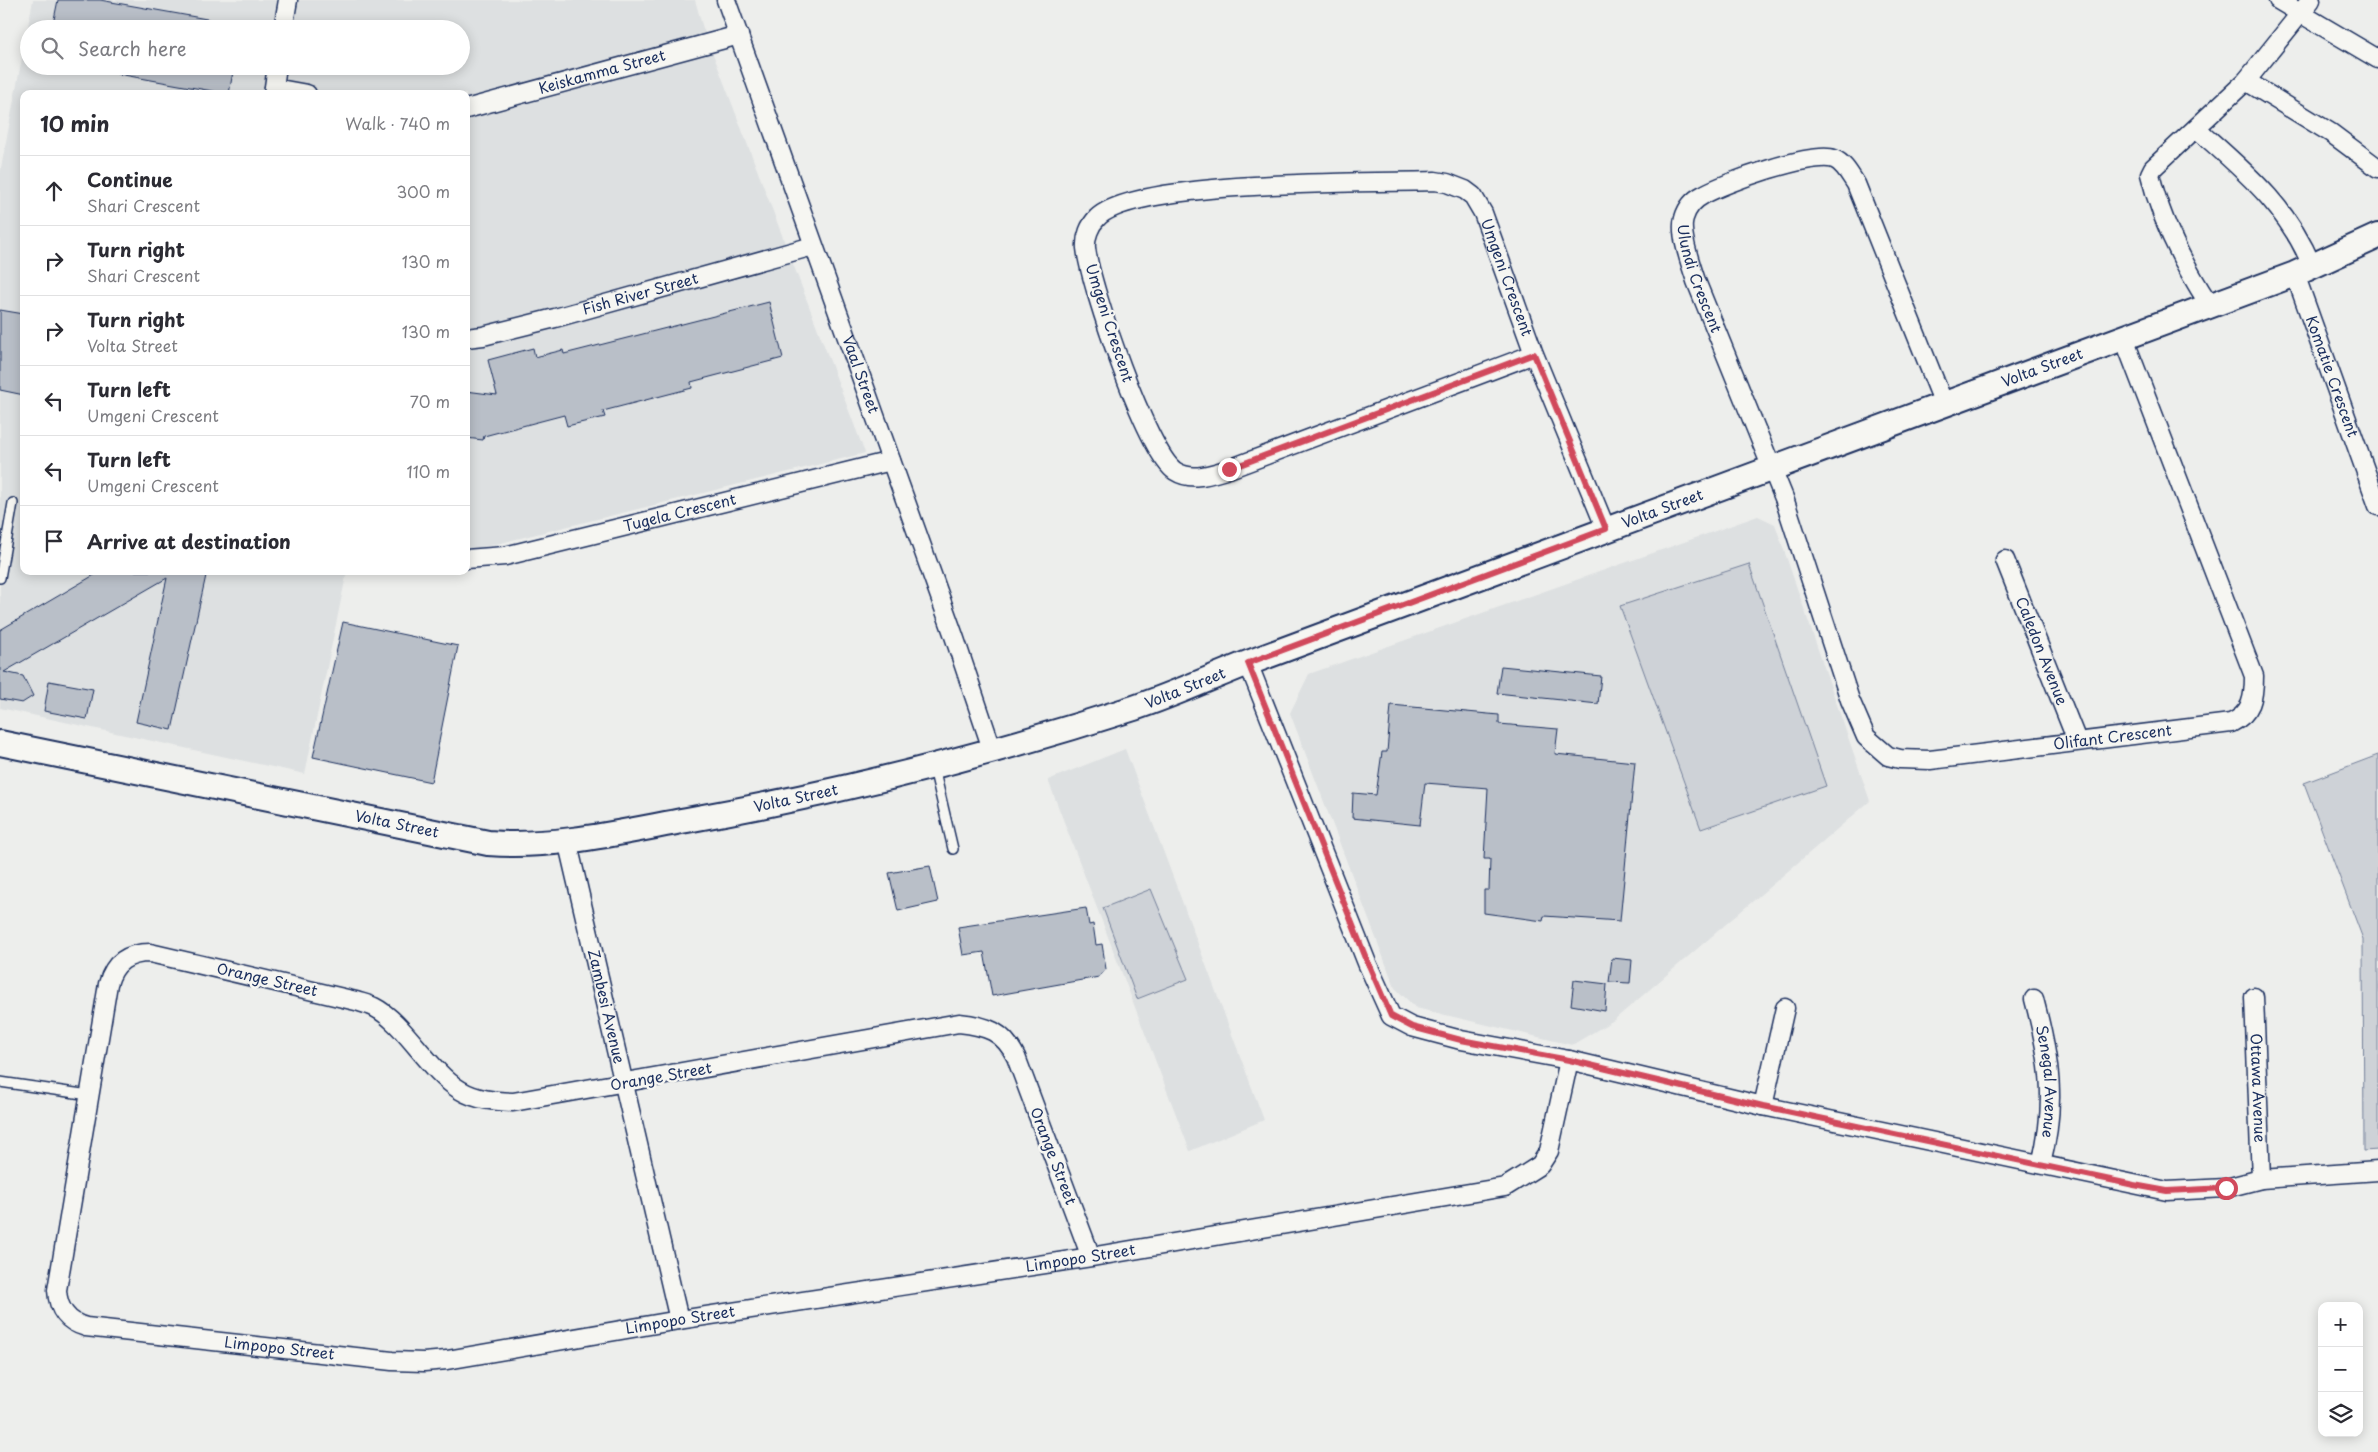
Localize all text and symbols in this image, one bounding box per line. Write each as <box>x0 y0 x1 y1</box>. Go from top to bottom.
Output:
search box <box>20 20 470 75</box>
icon: search <box>38 34 66 62</box>
text: Search here <box>78 34 187 62</box>
street label: Keiskamma Street <box>536 42 668 99</box>
text: 10 min <box>40 107 110 139</box>
text: Walk · 740 m <box>345 111 450 135</box>
text: Continue <box>87 165 173 193</box>
icon: ahead <box>40 177 68 205</box>
text: 300 m <box>396 179 450 203</box>
text: Shari Crescent <box>87 193 200 217</box>
street label: Umgeni Crescent <box>1476 215 1540 339</box>
street label: Ulundi Crescent <box>1673 223 1729 336</box>
text: Turn right <box>87 235 185 263</box>
icon: right <box>40 247 68 275</box>
text: 130 m <box>402 249 450 273</box>
street label: Umgeni Crescent <box>1080 260 1140 385</box>
text: Shari Crescent <box>87 263 200 287</box>
street label: Fish River Street <box>580 266 700 320</box>
text: Turn right <box>87 305 185 333</box>
street label: Komatie Crescent <box>2301 312 2365 440</box>
icon: right <box>40 317 68 345</box>
text: 130 m <box>402 319 450 343</box>
street label: Vaal Street <box>837 332 886 416</box>
text: Volta Street <box>87 333 178 357</box>
street label: Volta Street <box>1998 341 2086 392</box>
text: Turn left <box>87 375 171 403</box>
icon: left <box>40 387 68 415</box>
text: 70 m <box>410 389 450 413</box>
text: Umgeni Crescent <box>87 403 219 427</box>
text: Turn left <box>87 445 171 473</box>
icon: left <box>40 457 68 485</box>
route end <box>1218 458 1241 481</box>
text: 110 m <box>407 459 450 483</box>
text: Umgeni Crescent <box>87 473 219 497</box>
street label: Volta Street <box>1618 482 1706 533</box>
street label: Tugela Crescent <box>621 487 738 536</box>
icon: arrive <box>40 527 68 555</box>
text: Arrive at destination <box>87 527 291 555</box>
street label: Caledon Avenue <box>2011 593 2075 708</box>
street label: Volta Street <box>1141 660 1229 713</box>
street label: Olifant Crescent <box>2052 717 2173 755</box>
street label: Volta Street <box>751 777 840 817</box>
street label: Volta Street <box>353 803 441 843</box>
street label: Zambesi Avenue <box>583 947 632 1066</box>
street label: Orange Street <box>215 956 320 1001</box>
street label: Senegal Avenue <box>2031 1023 2063 1140</box>
street label: Ottawa Avenue <box>2245 1033 2273 1143</box>
street label: Orange Street <box>608 1055 713 1096</box>
street label: Orange Street <box>1025 1103 1084 1208</box>
route start <box>2215 1177 2238 1200</box>
street label: Limpopo Street <box>1024 1237 1137 1277</box>
street label: Limpopo Street <box>623 1299 736 1339</box>
map controls <box>2318 1302 2363 1437</box>
button: + <box>2318 1302 2363 1347</box>
street label: Limpopo Street <box>223 1329 336 1365</box>
button: − <box>2318 1347 2363 1392</box>
button: layers <box>2318 1392 2363 1437</box>

